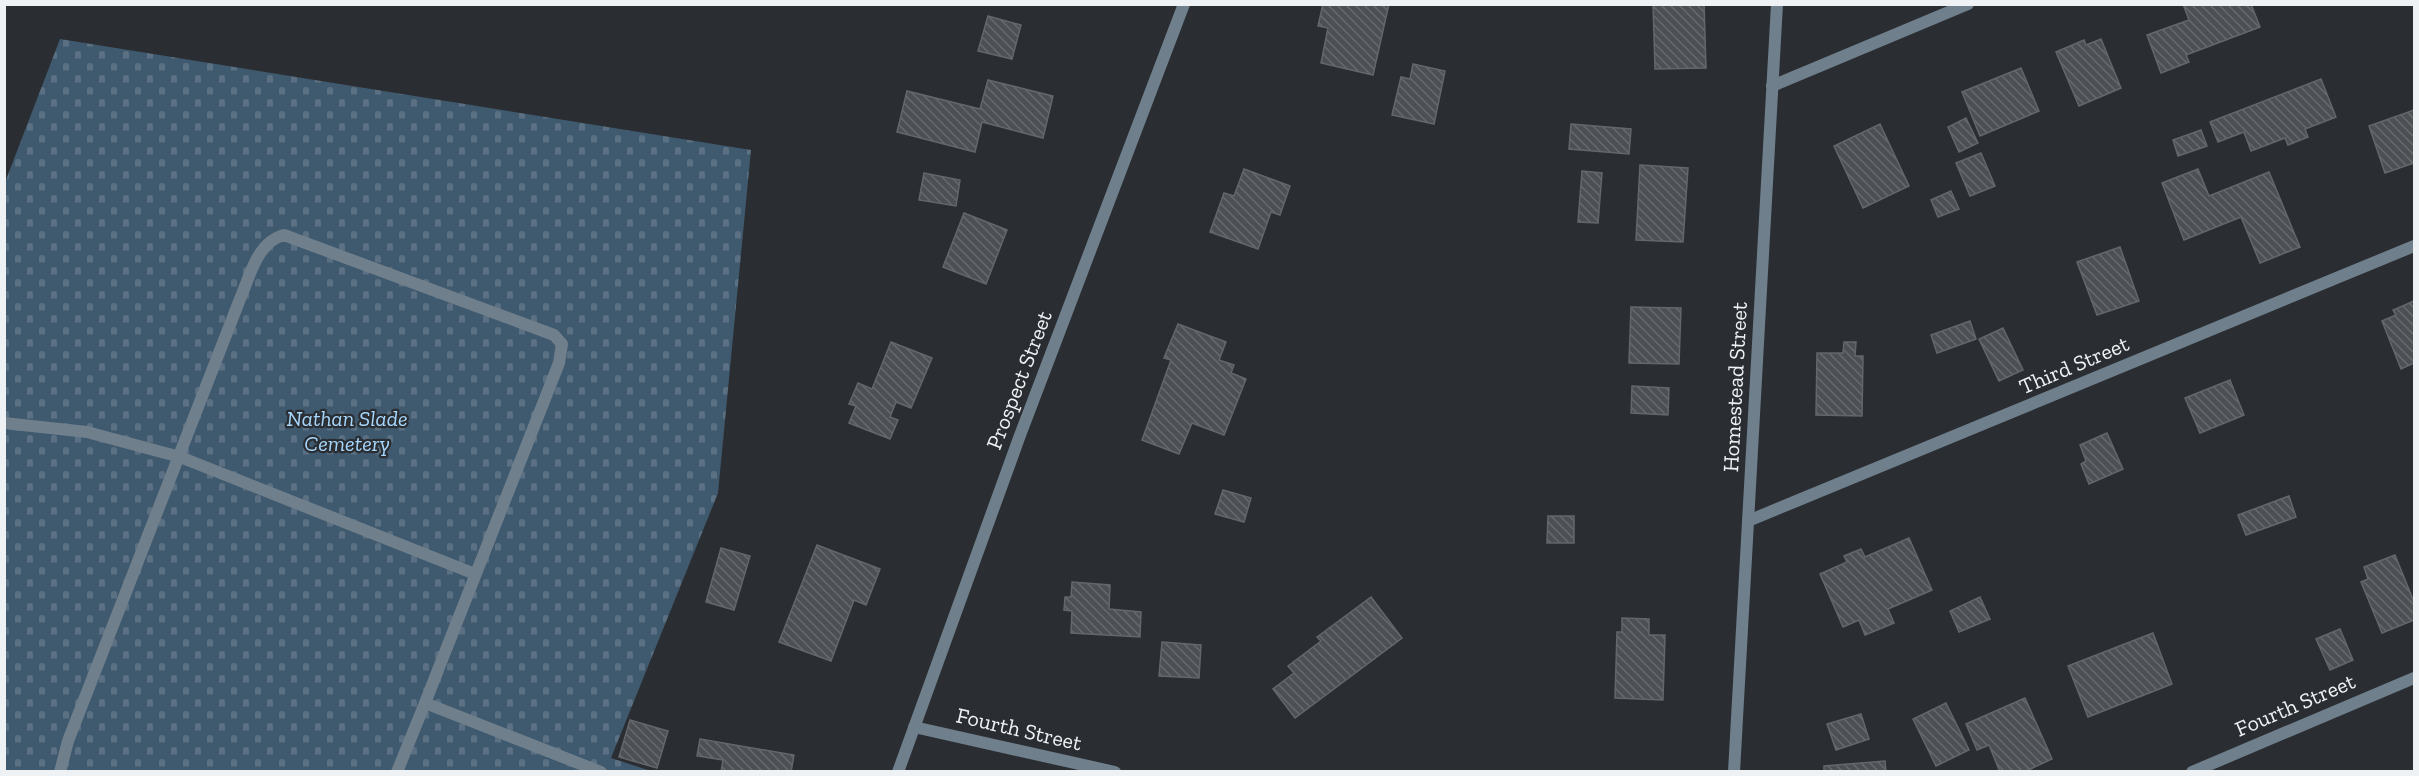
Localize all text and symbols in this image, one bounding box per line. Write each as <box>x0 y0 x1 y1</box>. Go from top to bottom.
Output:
street label: Homestead Street <box>1717 300 1753 473</box>
street label: Prospect Street <box>980 306 1058 453</box>
street label: Third Street <box>2015 330 2134 400</box>
park label: Nathan Slade Cemetery <box>286 405 408 457</box>
street label: Fourth Street <box>2231 667 2360 742</box>
street label: Fourth Street <box>954 701 1085 757</box>

